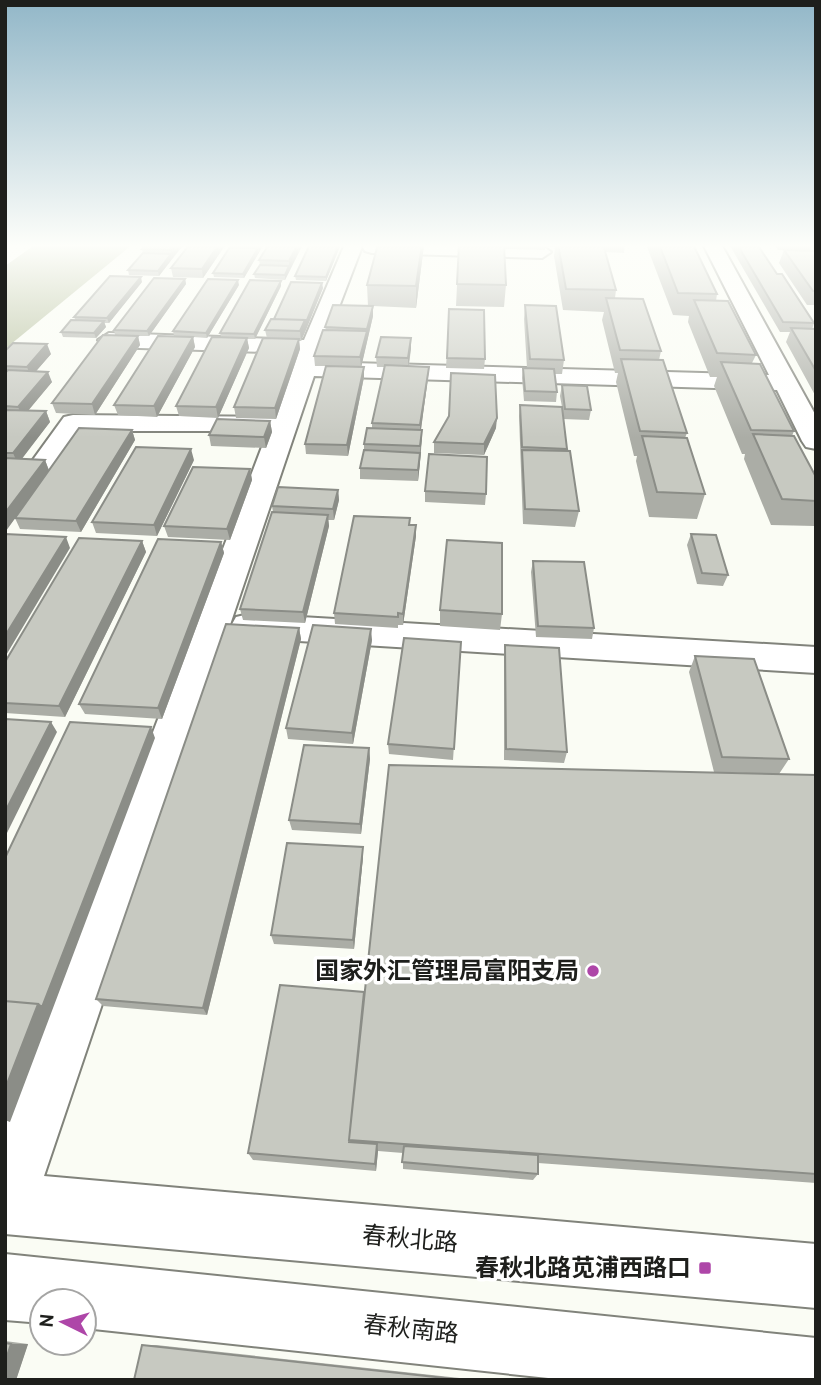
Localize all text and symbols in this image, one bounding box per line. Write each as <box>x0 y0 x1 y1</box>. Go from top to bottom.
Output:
place label: 国家外汇管理局富阳支局 <box>315 958 579 988</box>
marker: 国家外汇管理局富阳支局 <box>585 963 601 979</box>
street label: 春秋北路 <box>361 1222 459 1260</box>
place label: 春秋北路苋浦西路口 <box>475 1255 691 1285</box>
marker: 春秋北路苋浦西路口 <box>697 1260 713 1276</box>
north arrow <box>28 1287 98 1357</box>
street label: 春秋南路 <box>361 1311 460 1351</box>
text: N <box>36 1313 61 1329</box>

